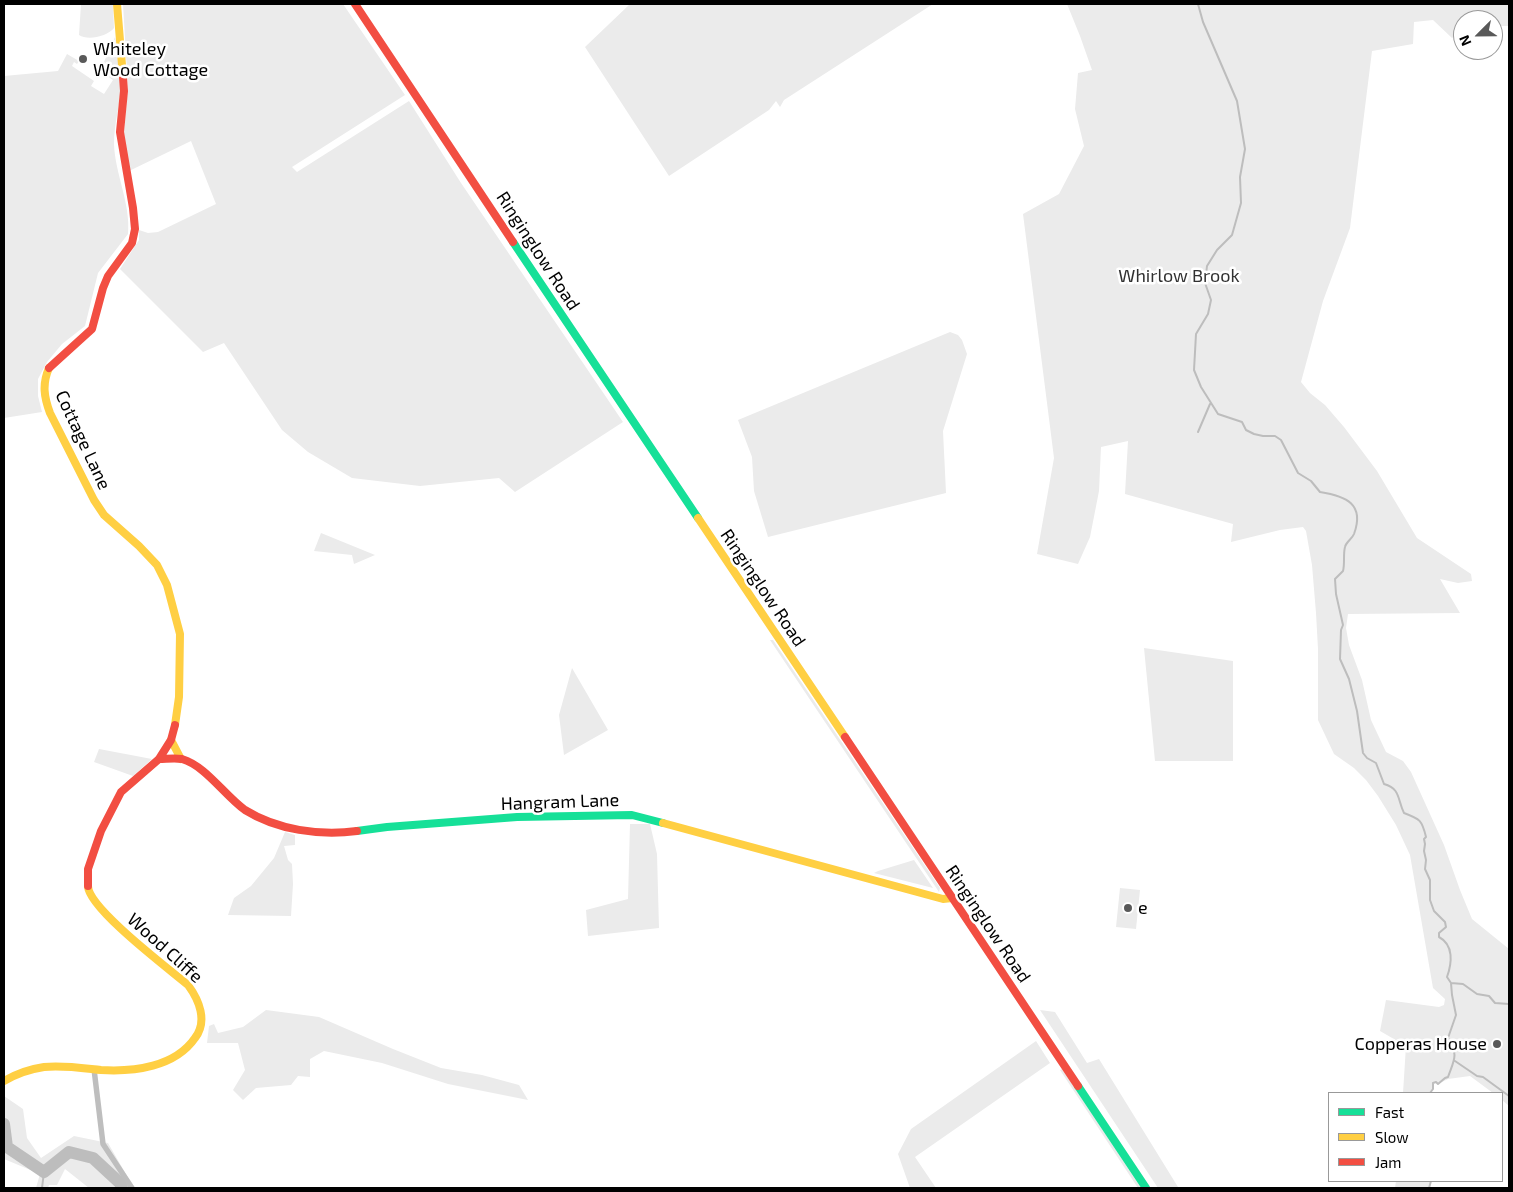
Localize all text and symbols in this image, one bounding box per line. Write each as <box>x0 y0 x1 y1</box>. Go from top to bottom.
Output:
north arrow <box>1453 10 1503 60</box>
text: N <box>1455 33 1474 49</box>
place label: Whiteley Wood Cottage <box>93 38 208 80</box>
marker: Whiteley Wood Cottage <box>77 53 89 65</box>
street label: Ringinglow Road <box>492 188 584 314</box>
park label: Whirlow Brook <box>1118 265 1240 287</box>
street label: Cottage Lane <box>51 387 115 493</box>
street label: Ringinglow Road <box>716 525 810 651</box>
street label: Hangram Lane <box>500 789 620 815</box>
street label: Ringinglow Road <box>941 861 1035 987</box>
place label: e <box>1138 897 1148 919</box>
marker: e <box>1122 902 1134 914</box>
street label: Wood Cliffe <box>123 909 207 987</box>
place label: Copperas House <box>1354 1033 1487 1055</box>
marker: Copperas House <box>1491 1038 1503 1050</box>
legend <box>1328 1092 1503 1182</box>
text: Fast <box>1375 1103 1404 1121</box>
text: Slow <box>1375 1128 1409 1146</box>
text: Jam <box>1375 1153 1401 1171</box>

